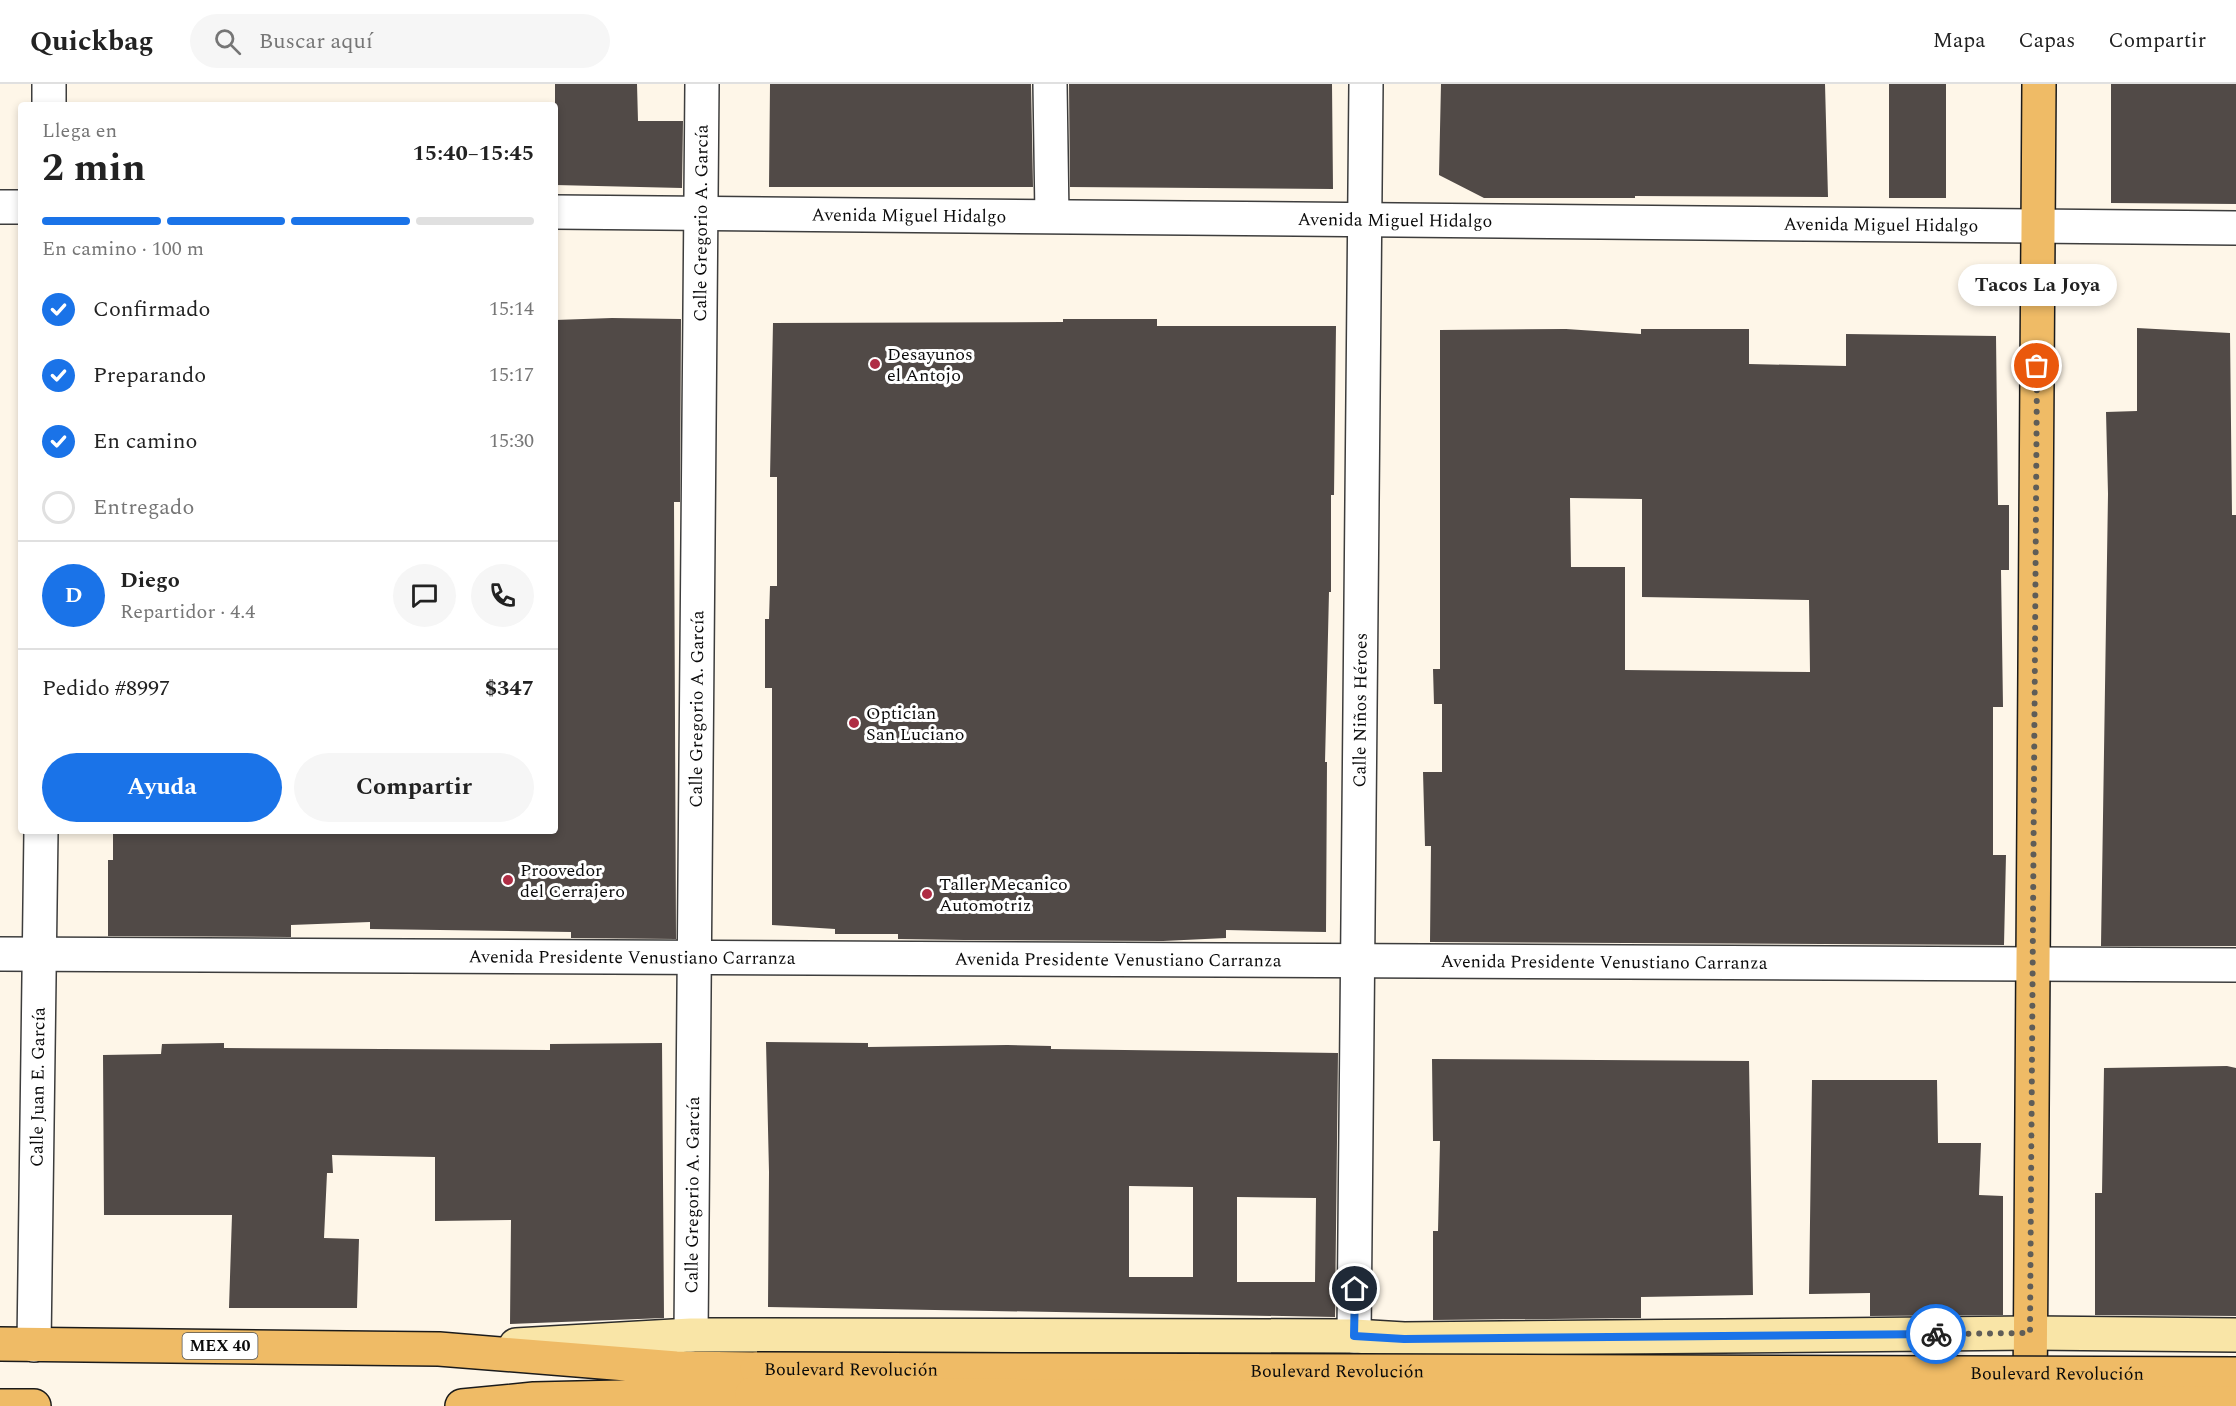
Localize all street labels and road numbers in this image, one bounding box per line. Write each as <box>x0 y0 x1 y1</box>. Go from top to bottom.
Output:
street label: Calle Gregorio A. García <box>686 124 715 322</box>
street label: Avenida Miguel Hidalgo <box>812 201 1006 230</box>
street label: Avenida Miguel Hidalgo <box>1298 206 1492 234</box>
street label: Avenida Miguel Hidalgo <box>1784 210 1978 239</box>
street label: Calle Gregorio A. García <box>682 610 711 808</box>
street label: Calle Niños Héroes <box>1346 632 1374 788</box>
street label: Avenida Presidente Venustiano Carranza <box>468 943 796 971</box>
street label: Avenida Presidente Venustiano Carranza <box>954 945 1282 974</box>
street label: Avenida Presidente Venustiano Carranza <box>1440 948 1768 976</box>
street label: Calle Juan E. García <box>23 1007 52 1167</box>
street label: Calle Gregorio A. García <box>678 1096 707 1294</box>
road number: MEX 40 <box>182 1333 258 1359</box>
street label: Boulevard Revolución <box>764 1356 938 1383</box>
street label: Boulevard Revolución <box>1250 1357 1424 1385</box>
street label: Boulevard Revolución <box>1970 1360 2144 1387</box>

